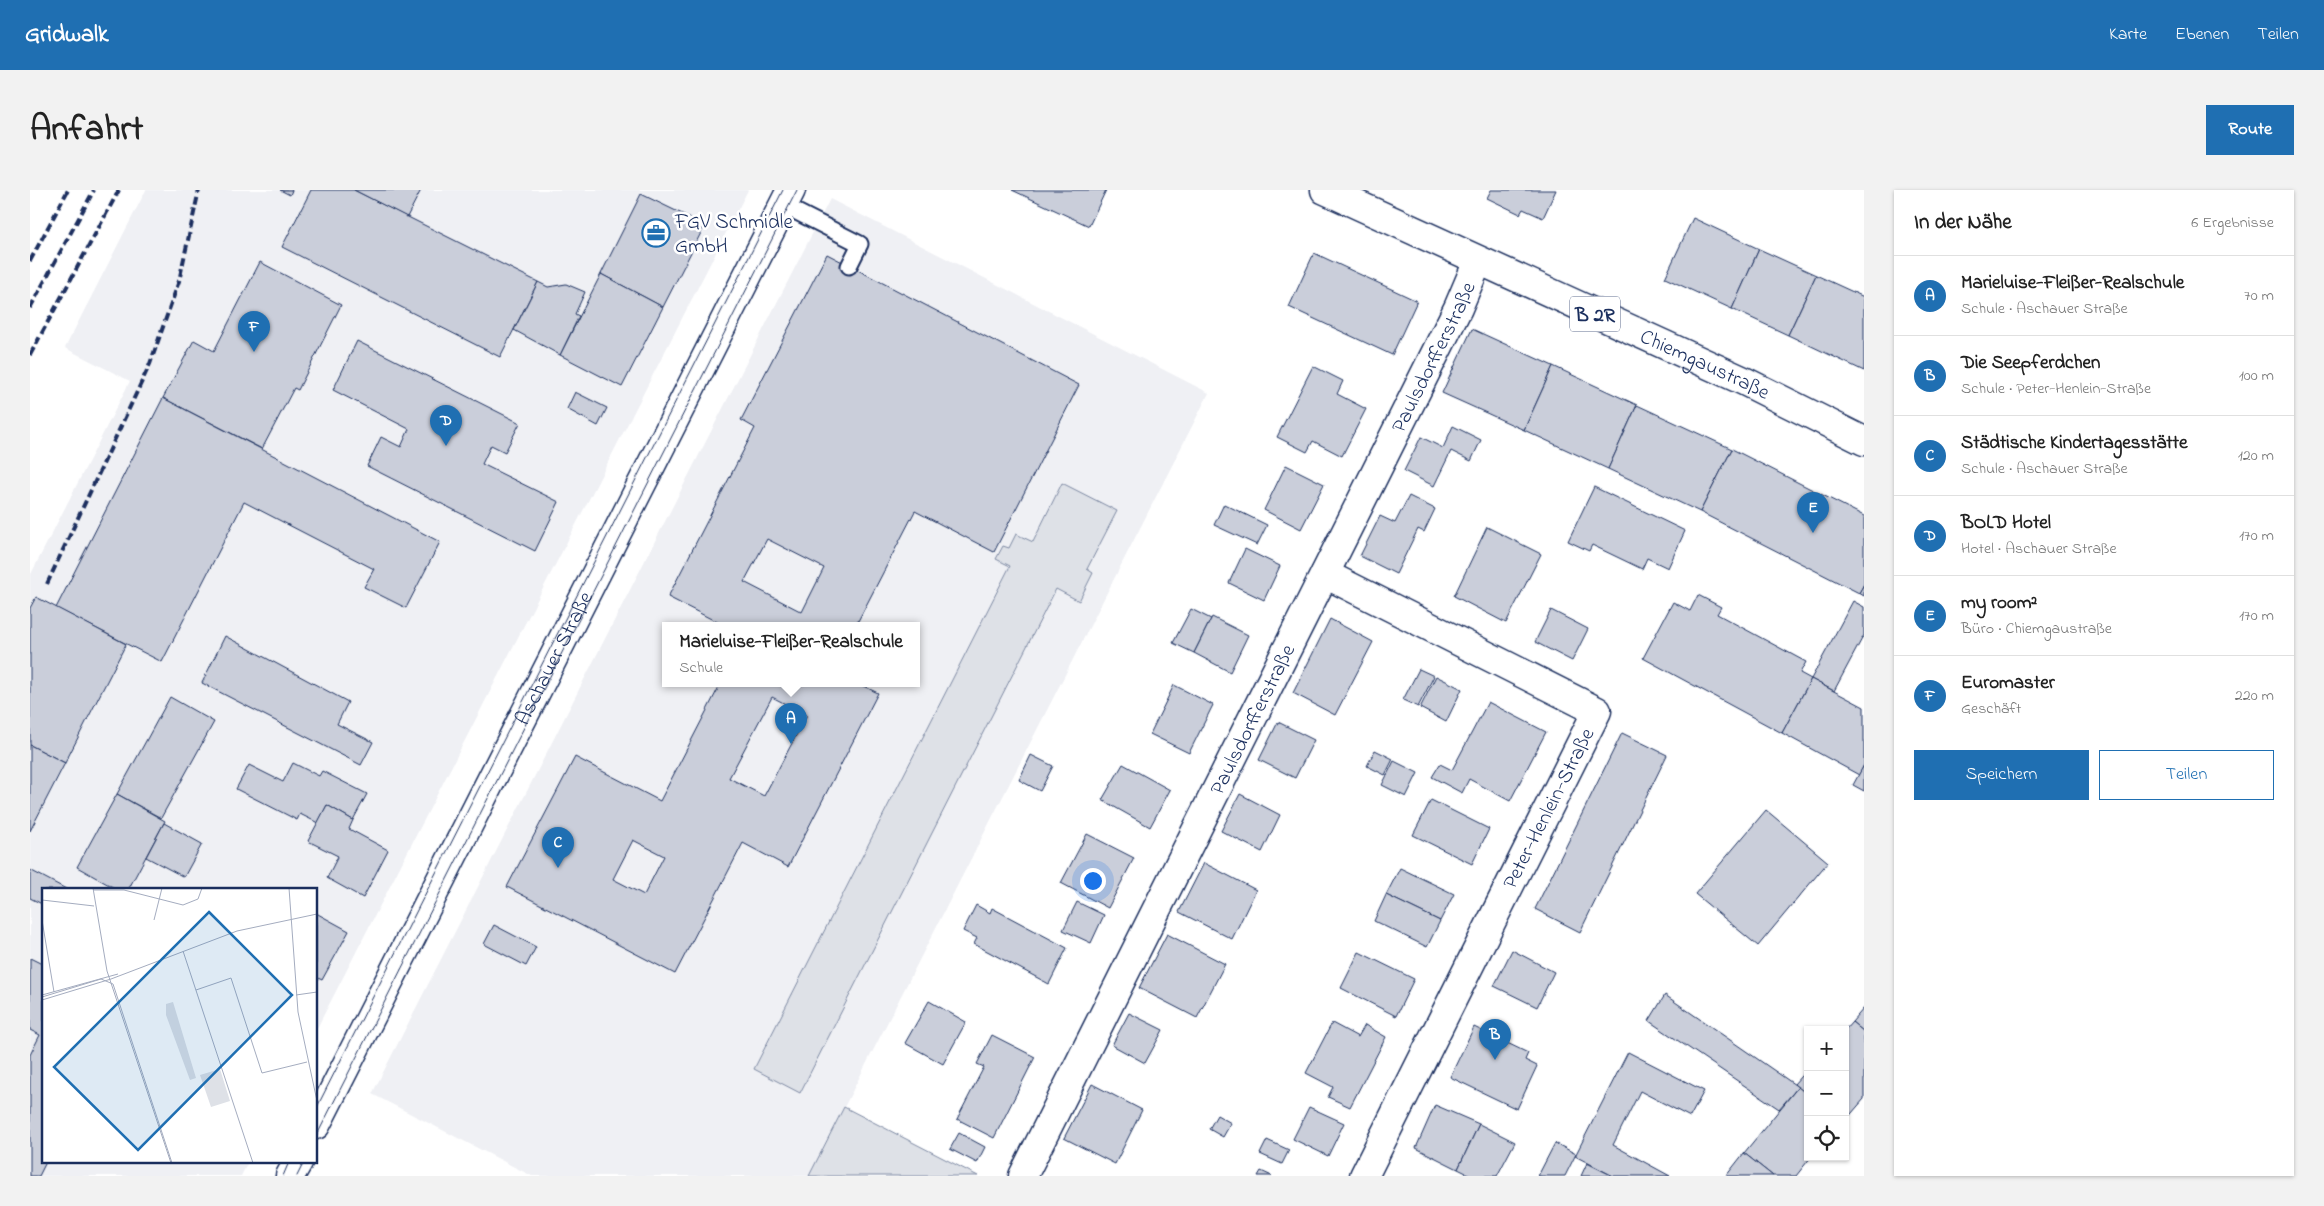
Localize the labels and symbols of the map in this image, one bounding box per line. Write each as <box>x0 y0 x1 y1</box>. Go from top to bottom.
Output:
place label: FGV Schmidle GmbH <box>674 208 793 262</box>
office icon: FGV Schmidle GmbH <box>641 218 671 248</box>
street label: Paulsdorfferstraße <box>1385 277 1485 438</box>
road number: B 2R <box>1570 296 1620 332</box>
pin: F <box>238 311 270 352</box>
street label: Chiemgaustraße <box>1635 323 1775 409</box>
pin: D <box>430 405 462 446</box>
pin: E <box>1797 492 1829 533</box>
street label: Aschauer Straße <box>509 586 602 731</box>
street label: Paulsdorfferstraße <box>1203 639 1304 800</box>
pin: A <box>775 703 807 744</box>
street label: Peter-Henlein-Straße <box>1496 723 1604 895</box>
pin: C <box>542 827 574 868</box>
your location <box>1080 868 1106 894</box>
inset map <box>42 888 318 1164</box>
pin: B <box>1479 1019 1511 1060</box>

